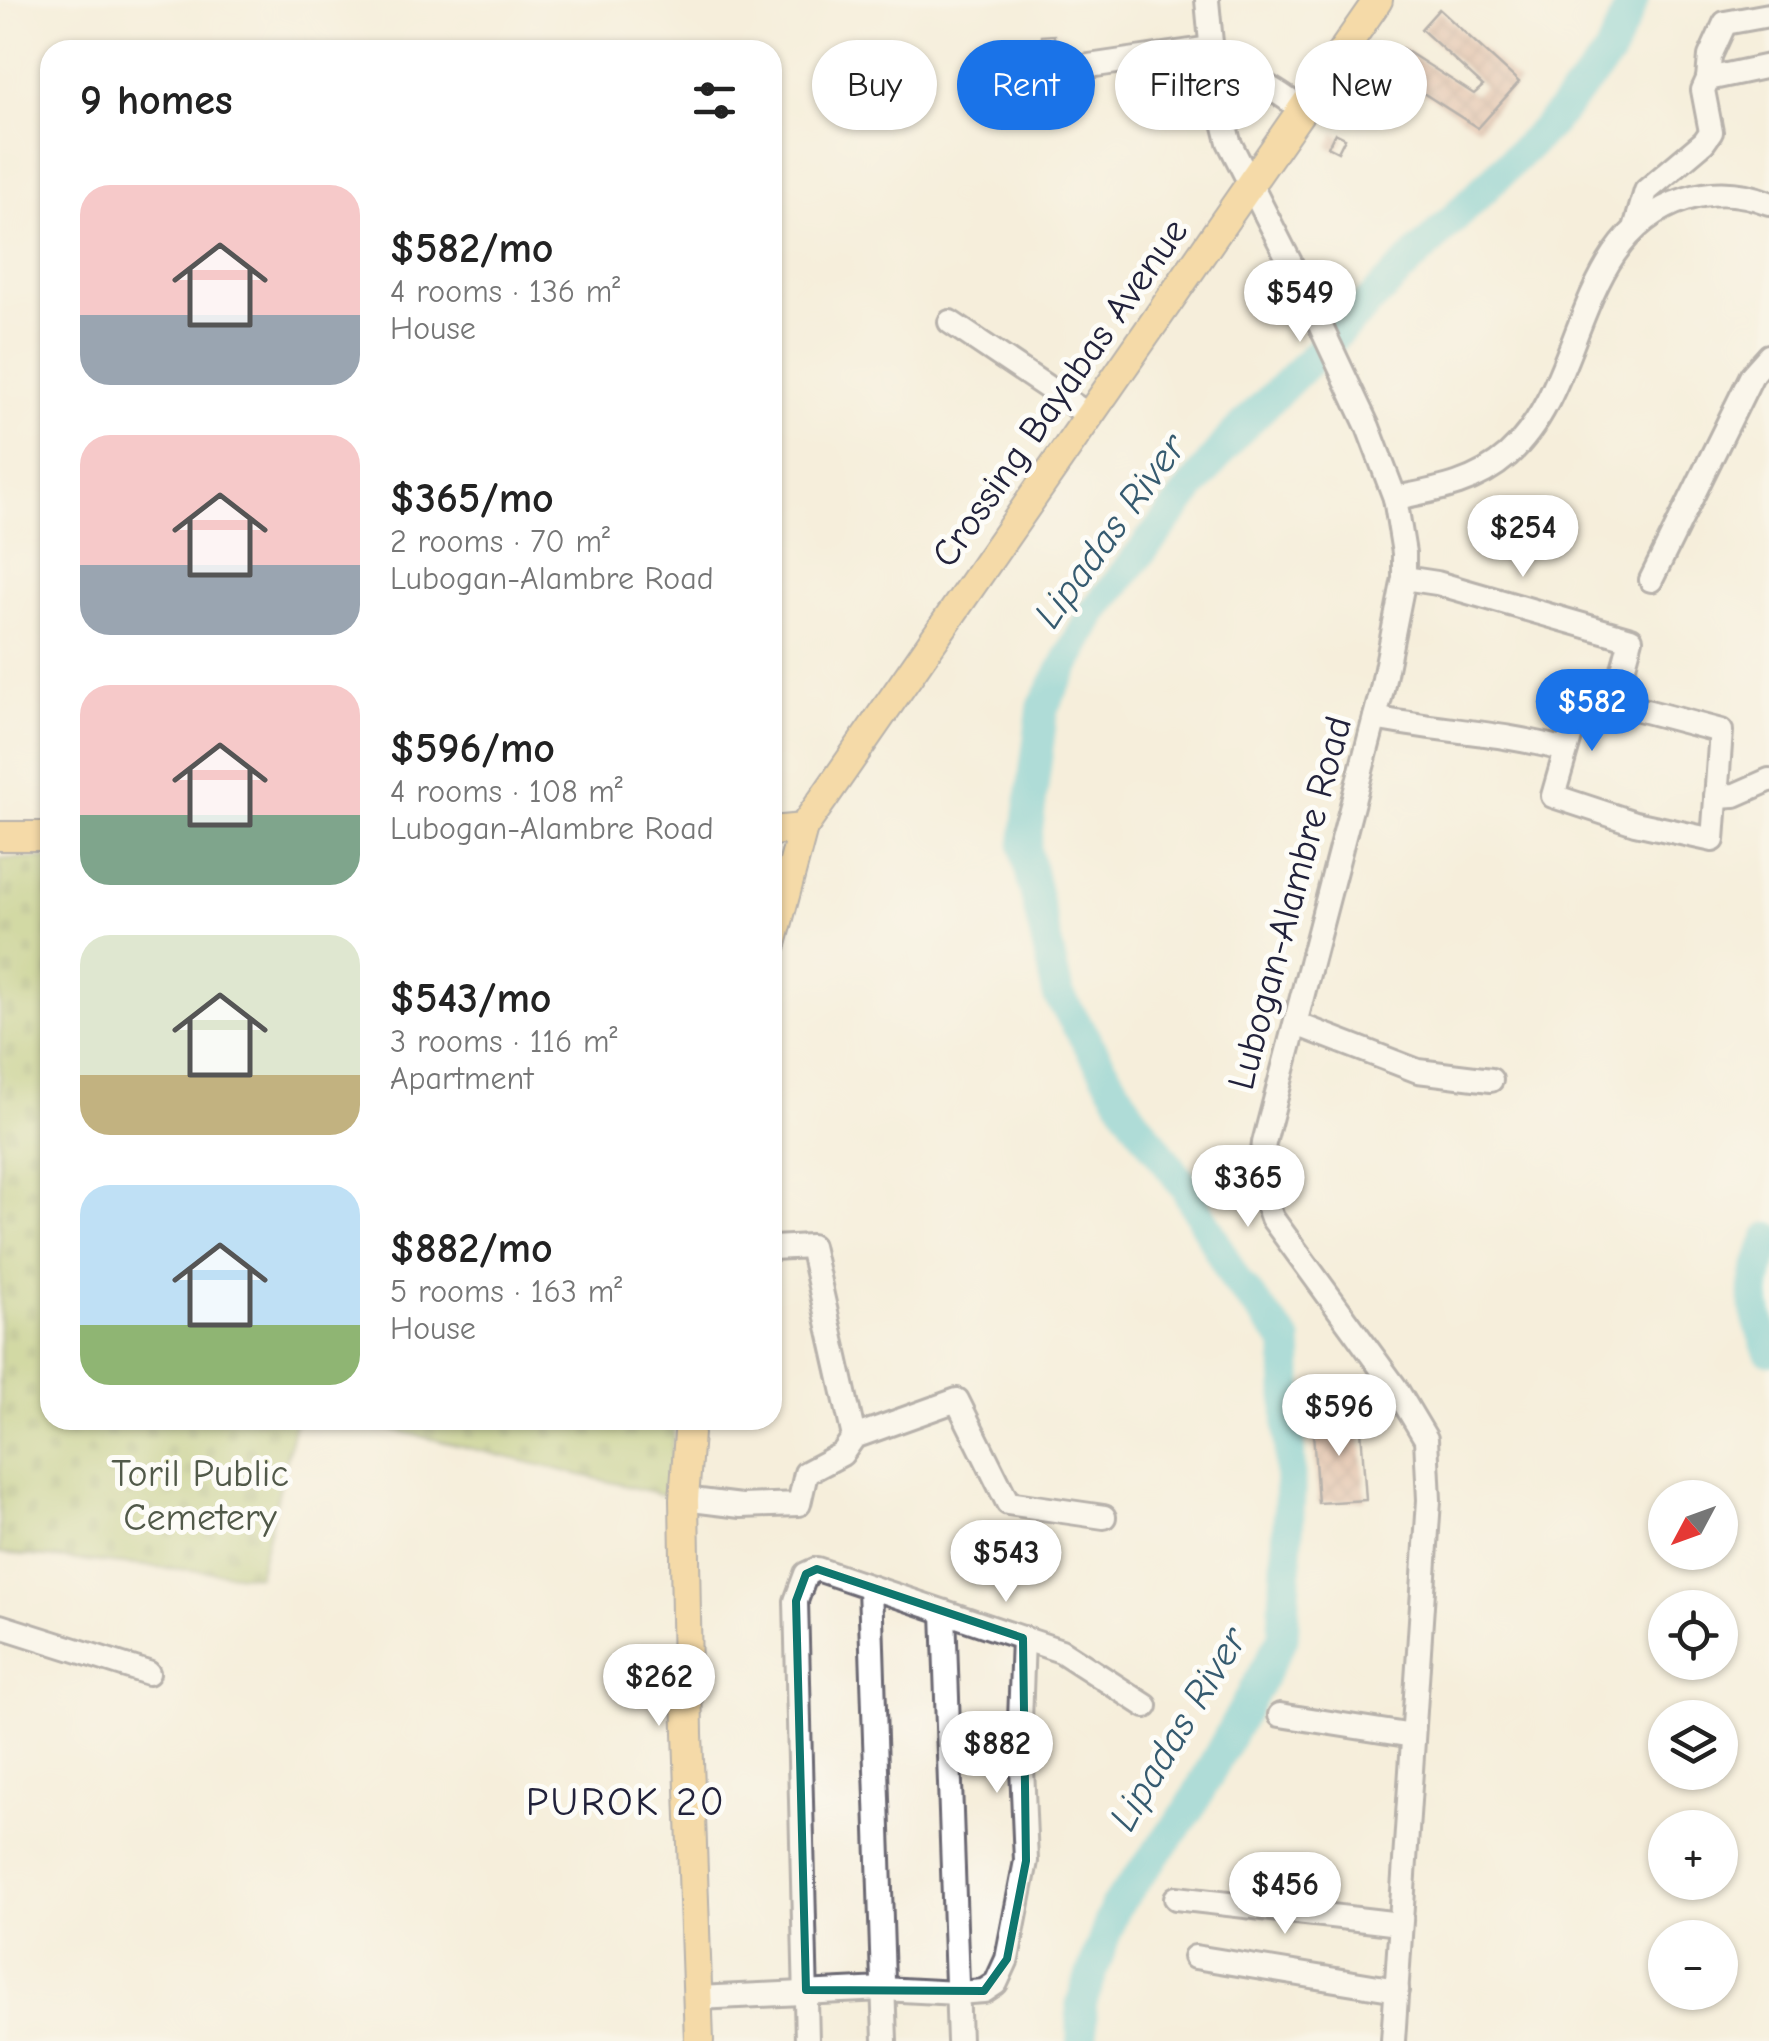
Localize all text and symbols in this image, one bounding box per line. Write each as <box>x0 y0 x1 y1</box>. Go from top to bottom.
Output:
chip: Buy <box>812 40 937 130</box>
chip: Rent <box>957 40 1095 130</box>
chip: Filters <box>1115 40 1275 130</box>
chip: New <box>1295 40 1427 130</box>
icon: filters <box>687 73 742 128</box>
text: 9 homes <box>80 76 233 125</box>
street label: Crossing Bayabas Avenue <box>923 210 1197 576</box>
text: $582/mo <box>390 224 554 273</box>
icon: home <box>160 225 280 345</box>
pin: $549 <box>1241 260 1359 345</box>
text: 4 rooms · 136 m² <box>390 273 620 310</box>
text: $549 <box>1266 274 1334 311</box>
text: House <box>390 310 476 347</box>
water label: Lipadas River <box>1024 424 1197 637</box>
text: $365/mo <box>390 474 554 523</box>
icon: home <box>160 475 280 595</box>
pin: $254 <box>1464 495 1582 580</box>
text: $254 <box>1489 509 1557 546</box>
text: 2 rooms · 70 m² <box>390 523 610 560</box>
text: Lubogan-Alambre Road <box>390 560 714 597</box>
pin: $582 <box>1533 669 1651 754</box>
text: $582 <box>1558 683 1626 720</box>
street label: Lubogan-Alambre Road <box>1219 712 1361 1094</box>
text: $596/mo <box>390 724 555 773</box>
icon: home <box>160 725 280 845</box>
text: 4 rooms · 108 m² <box>390 773 623 810</box>
text: Lubogan-Alambre Road <box>390 810 714 847</box>
text: $543/mo <box>390 974 552 1023</box>
icon: home <box>160 975 280 1095</box>
text: 3 rooms · 116 m² <box>390 1023 618 1060</box>
text: Apartment <box>390 1060 533 1097</box>
pin: $365 <box>1189 1145 1307 1230</box>
text: $365 <box>1214 1159 1282 1196</box>
text: $882/mo <box>390 1224 553 1273</box>
icon: home <box>160 1225 280 1345</box>
text: 5 rooms · 163 m² <box>390 1273 622 1310</box>
text: House <box>390 1310 476 1347</box>
pin: $596 <box>1280 1374 1398 1459</box>
text: $596 <box>1304 1388 1374 1425</box>
park label: Toril Public Cemetery <box>111 1452 289 1540</box>
north arrow <box>1648 1480 1738 1570</box>
map controls <box>1648 1480 1738 2010</box>
pin: $543 <box>947 1520 1065 1605</box>
text: $543 <box>972 1534 1040 1571</box>
button: locate <box>1648 1590 1738 1680</box>
water label: Lipadas River <box>1100 1618 1258 1839</box>
pin: $262 <box>600 1644 718 1729</box>
text: $262 <box>625 1658 693 1695</box>
button: layers <box>1648 1700 1738 1790</box>
pin: $882 <box>938 1711 1056 1796</box>
text: $882 <box>963 1725 1031 1762</box>
district label: PUROK 20 <box>526 1779 726 1825</box>
button: + <box>1648 1810 1738 1900</box>
pin: $456 <box>1226 1852 1344 1937</box>
text: $456 <box>1251 1866 1319 1903</box>
button: − <box>1648 1920 1738 2010</box>

